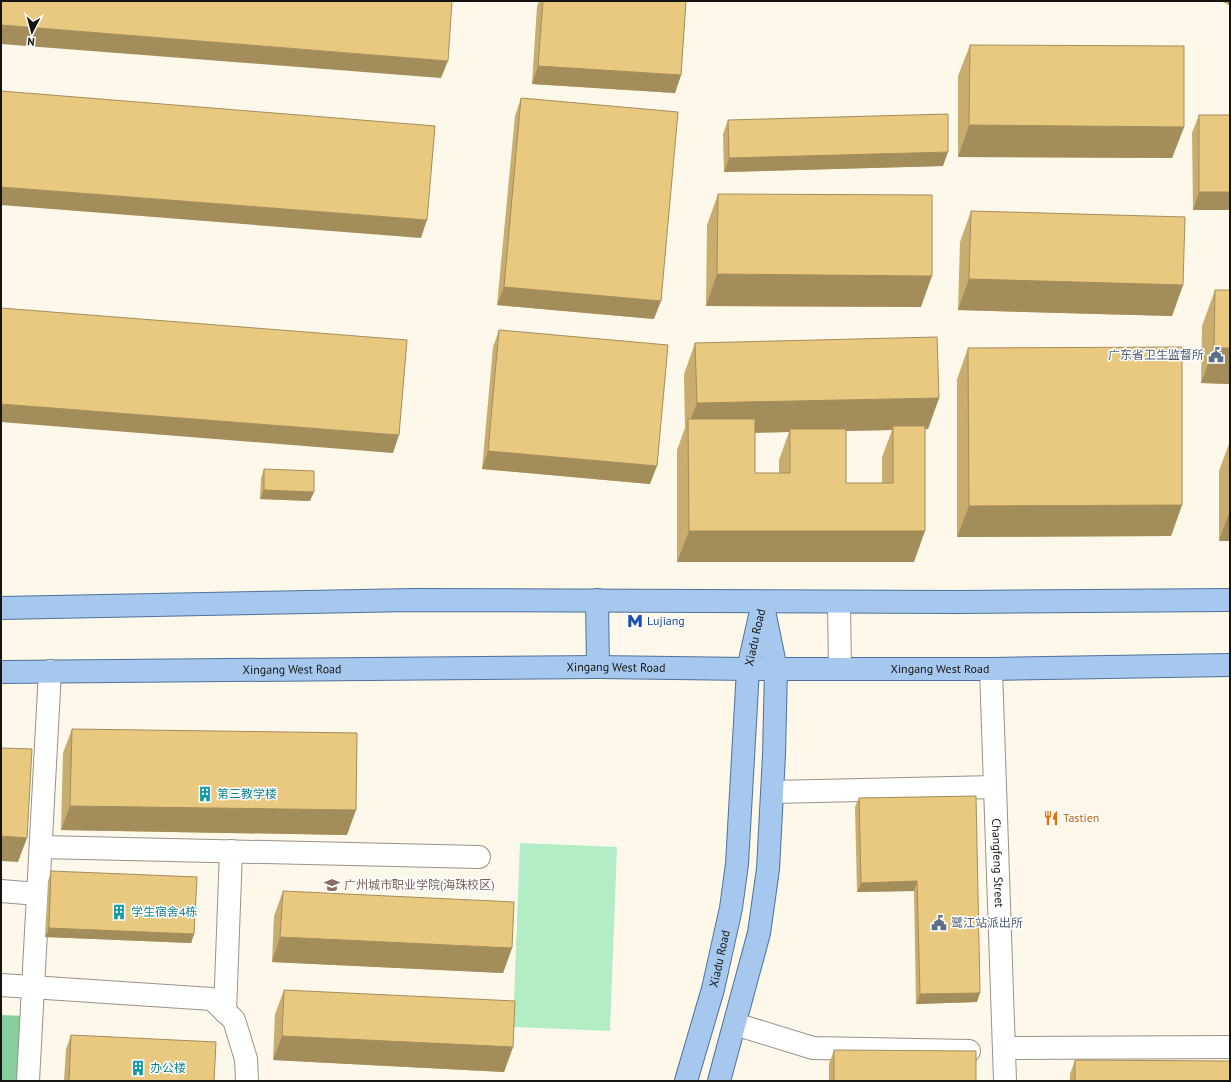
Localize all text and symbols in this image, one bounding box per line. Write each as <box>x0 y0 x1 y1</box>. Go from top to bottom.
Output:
north arrow <box>12 12 52 52</box>
text: N <box>27 35 35 49</box>
public building icon: 广东省卫生监督所 <box>1207 346 1225 364</box>
place label: 广东省卫生监督所 <box>1108 347 1204 362</box>
street label: Xiadu Road <box>741 607 768 667</box>
metro station icon: Lujiang <box>626 612 644 630</box>
place label: Lujiang <box>647 613 685 628</box>
street label: Xingang West Road <box>566 659 666 675</box>
street label: Xingang West Road <box>242 661 342 677</box>
street label: Xingang West Road <box>890 661 989 676</box>
building icon: 第三教学楼 <box>196 785 214 803</box>
place label: 第三教学楼 <box>217 786 277 801</box>
restaurant icon: Tastien <box>1042 809 1060 827</box>
place label: Tastien <box>1063 810 1099 825</box>
street label: Changfeng Street <box>989 818 1007 908</box>
school or university icon: 广州城市职业学院(海珠校区) <box>323 876 341 894</box>
place label: 广州城市职业学院(海珠校区) <box>344 877 495 892</box>
building icon: 学生宿舍4栋 <box>110 903 128 921</box>
place label: 学生宿舍4栋 <box>131 904 198 919</box>
public building icon: 鹭江站派出所 <box>930 914 948 932</box>
place label: 鹭江站派出所 <box>951 915 1023 930</box>
street label: Xiadu Road <box>706 928 733 989</box>
building icon: 办公楼 <box>129 1059 147 1077</box>
place label: 办公楼 <box>150 1060 186 1075</box>

